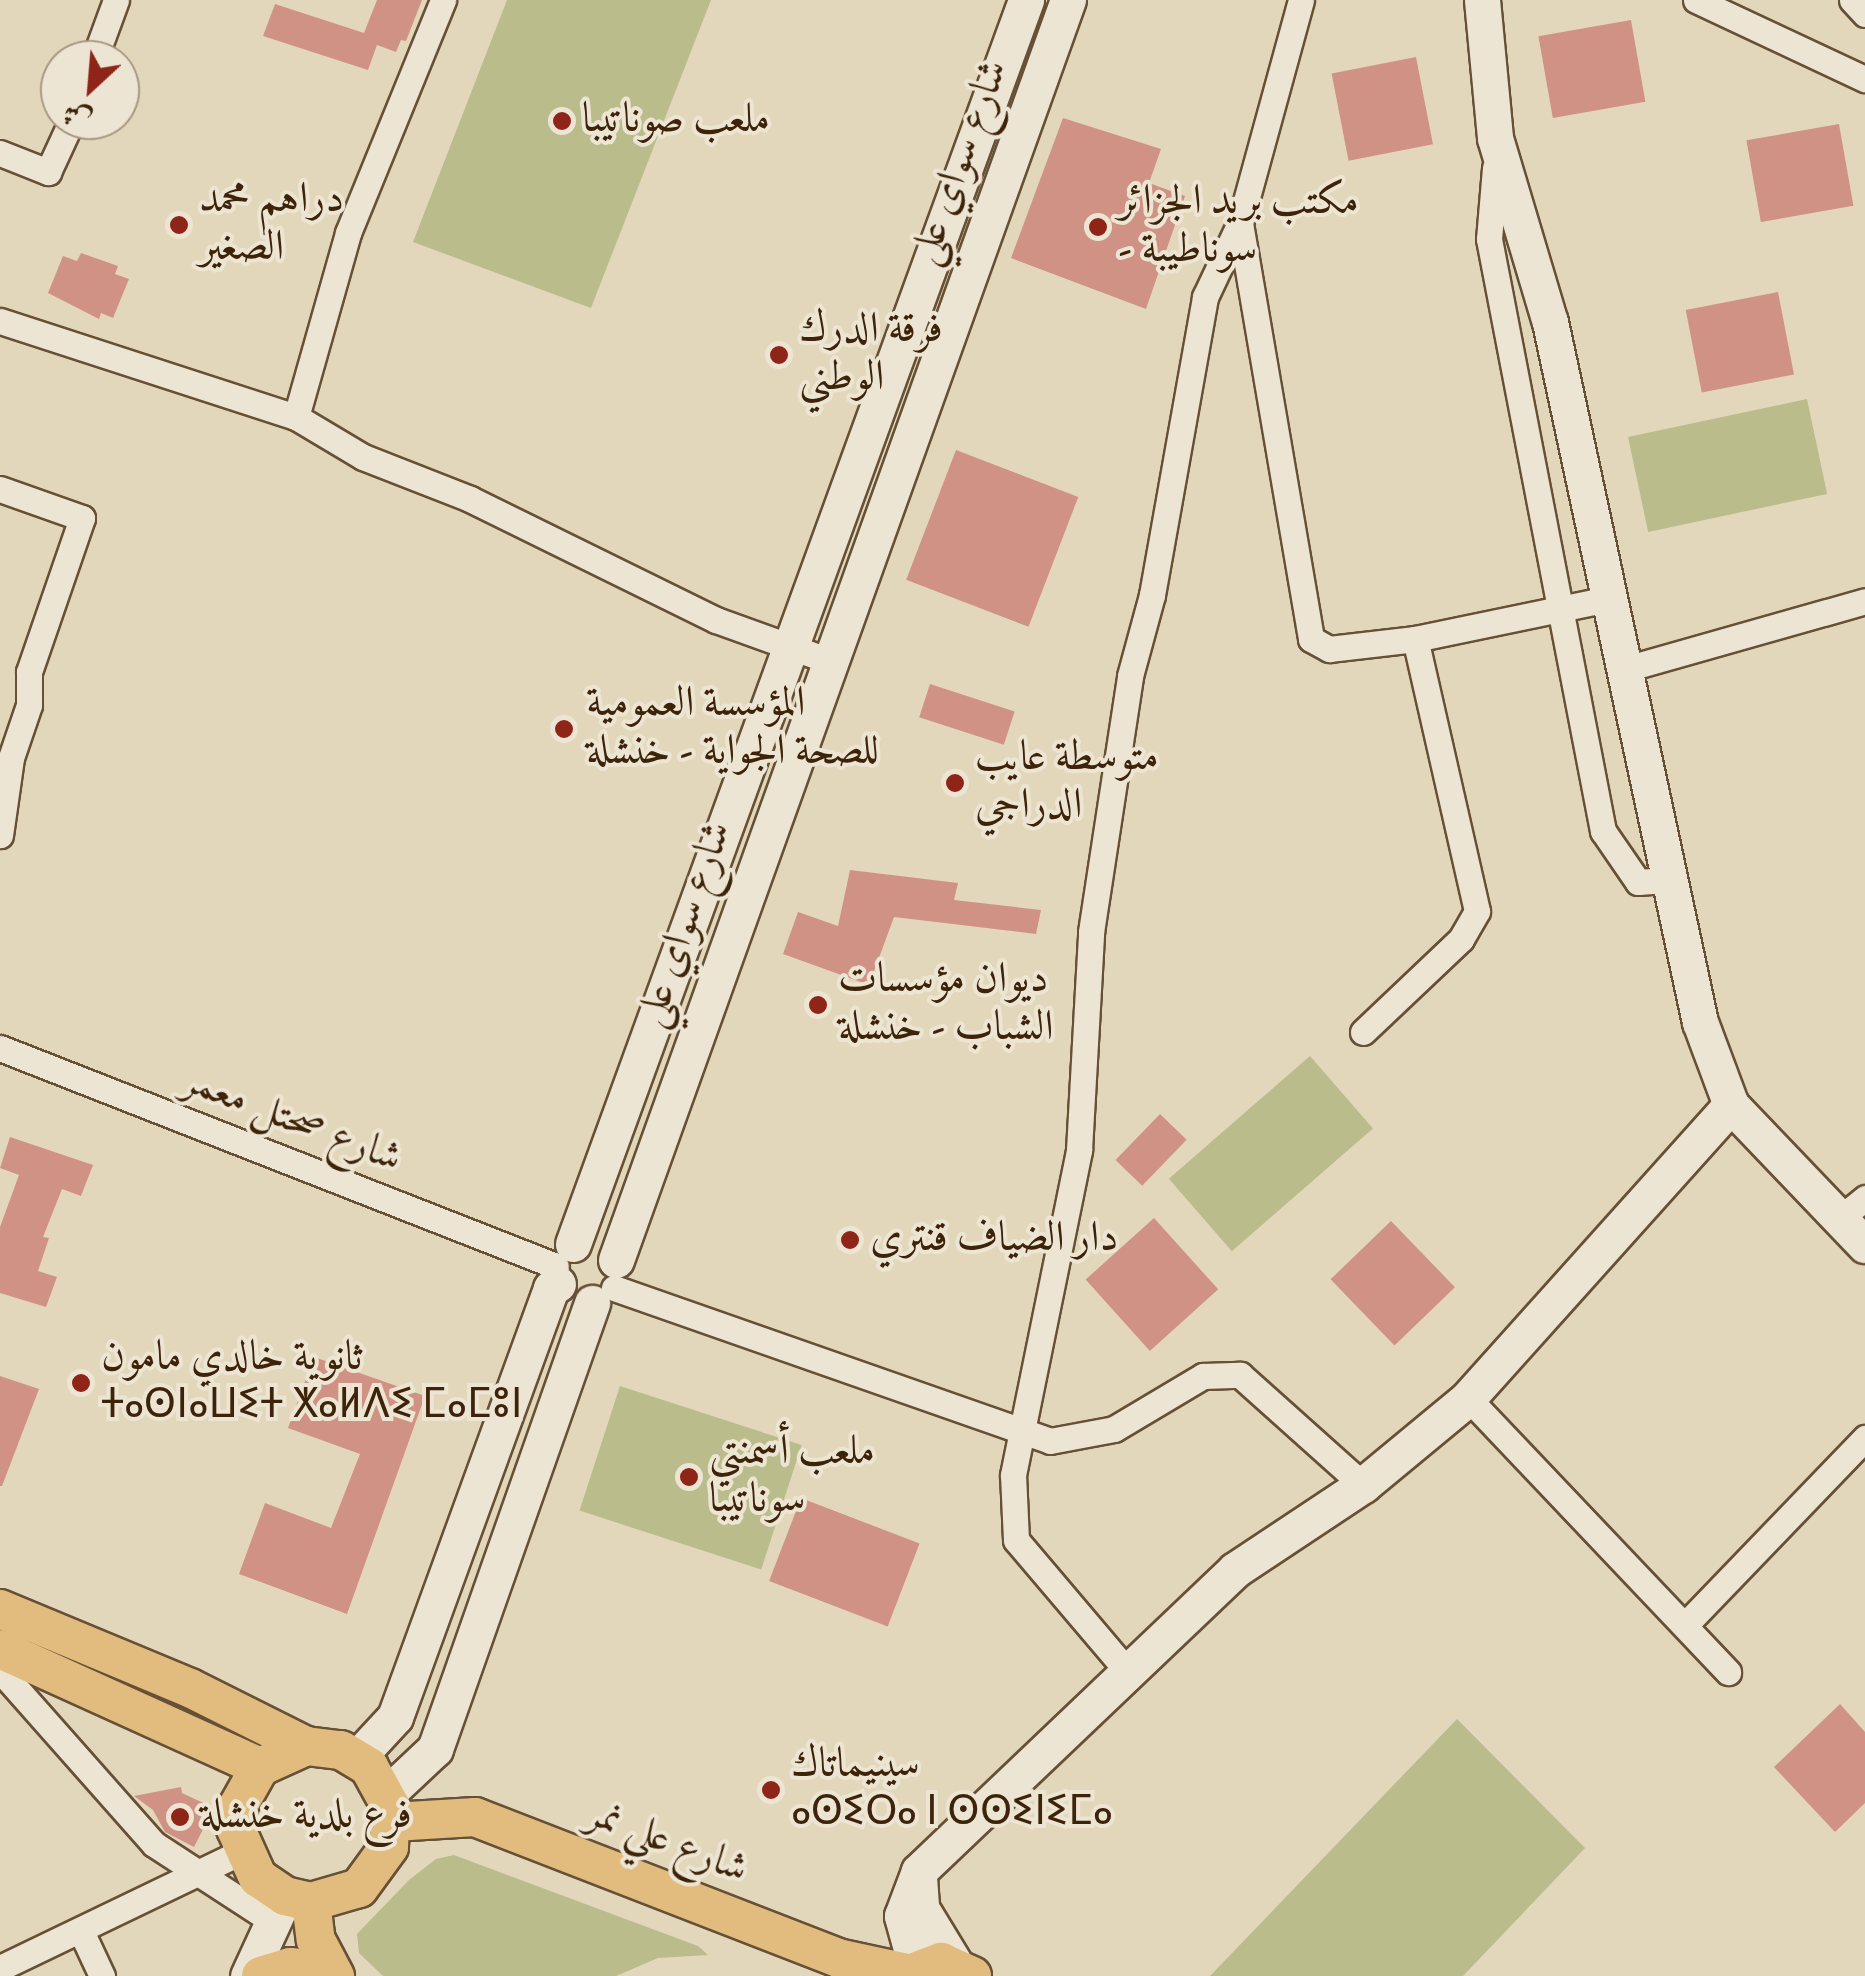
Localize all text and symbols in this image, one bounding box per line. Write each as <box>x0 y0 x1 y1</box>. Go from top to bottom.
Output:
north arrow <box>40 40 140 140</box>
street label: شارع سواي علي <box>901 54 1021 272</box>
text: ش <box>56 91 99 139</box>
place label: ملعب صوناتيبا <box>582 96 770 146</box>
marker: ملعب صوناتيبا <box>551 110 573 132</box>
place label: دراهم محمد الصغير <box>199 176 344 274</box>
place label: مكتب بريد الجزائر - سوناطيبة <box>1118 178 1359 276</box>
marker: دراهم محمد الصغير <box>168 214 190 236</box>
marker: مكتب بريد الجزائر - سوناطيبة <box>1087 216 1109 238</box>
place label: فرقة الدرك الوطني <box>799 306 943 404</box>
marker: فرقة الدرك الوطني <box>768 344 790 366</box>
place label: المؤسسة العمومية للصحة الجواية - خنشلة <box>586 680 879 778</box>
marker: المؤسسة العمومية للصحة الجواية - خنشلة <box>551 716 577 742</box>
place label: متوسطة عايب الدراجي <box>975 734 1159 832</box>
marker: متوسطة عايب الدراجي <box>944 772 966 794</box>
street label: شارع سواي علي <box>627 815 745 1035</box>
place label: ديوان مؤسسات الشباب - خنشلة <box>838 956 1054 1054</box>
marker: ديوان مؤسسات الشباب - خنشلة <box>807 994 829 1016</box>
street label: شارع صحتل معمر <box>176 1056 408 1186</box>
place label: دار الضياف قنتري <box>870 1215 1118 1265</box>
marker: دار الضياف قنتري <box>839 1229 861 1251</box>
place label: ثانوية خالدي مامون ⵜⴰⵙⵏⴰⵡⵉⵜ ⵅⴰⵍⴷⵉ ⵎⴰⵎⵓⵏ <box>101 1334 523 1432</box>
marker: ثانوية خالدي مامون ⵜⴰⵙⵏⴰⵡⵉⵜ ⵅⴰⵍⴷⵉ ⵎⴰⵎⵓⵏ <box>70 1372 92 1394</box>
place label: ملعب أسمنتي سوناتيبا <box>709 1428 875 1526</box>
marker: ملعب أسمنتي سوناتيبا <box>678 1466 700 1488</box>
place label: سينيماتاك ⴰⵙⵉⵔⴰ ⵏ ⵙⵙⵉⵏⵉⵎⴰ <box>791 1741 1113 1840</box>
marker: سينيماتاك ⴰⵙⵉⵔⴰ ⵏ ⵙⵙⵉⵏⵉⵎⴰ <box>760 1779 782 1801</box>
street label: شارع علي نمر <box>580 1789 754 1897</box>
place label: فرع بلدية خنشلة <box>200 1792 412 1842</box>
marker: فرع بلدية خنشلة <box>169 1806 191 1828</box>

